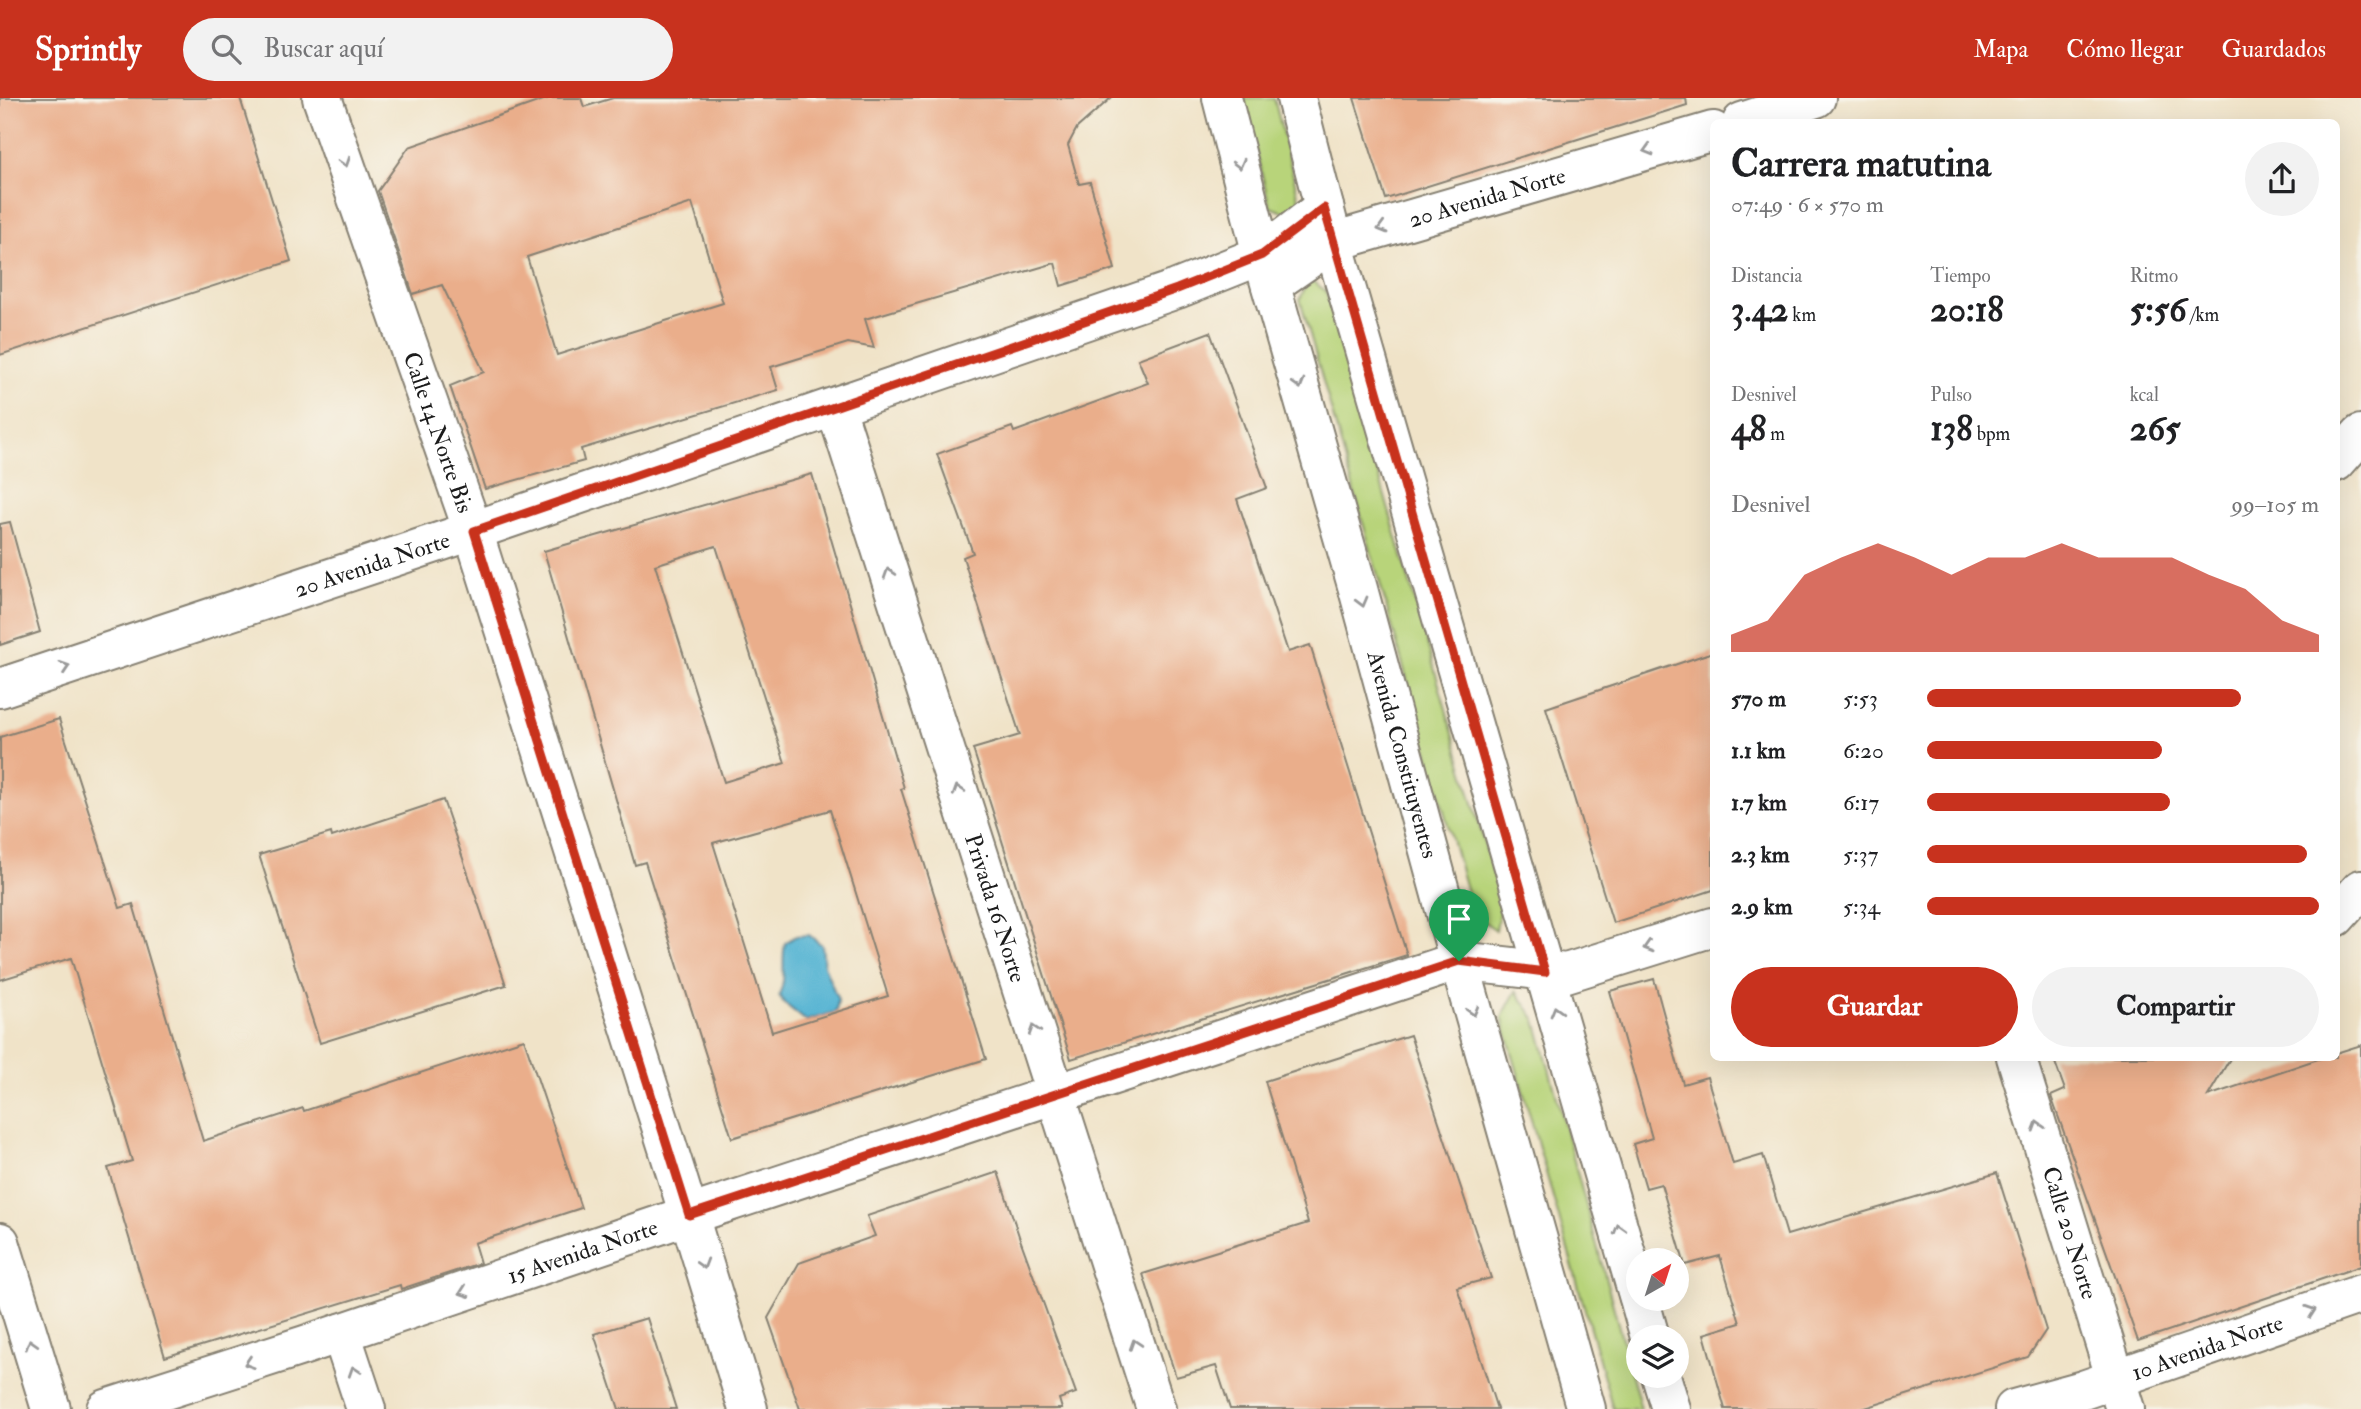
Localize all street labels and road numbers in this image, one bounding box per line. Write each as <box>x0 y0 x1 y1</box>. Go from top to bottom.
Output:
street label: 20 Avenida Norte <box>1405 160 1569 234</box>
street label: Calle 14 Norte Bis <box>397 348 480 517</box>
street label: 20 Avenida Norte <box>291 525 454 604</box>
street label: Avenida Constituyentes <box>1361 647 1445 862</box>
street label: Privada 16 Norte <box>959 830 1033 986</box>
street label: Calle 20 Norte <box>2036 1163 2105 1303</box>
street label: 15 Avenida Norte <box>504 1212 662 1290</box>
street label: 10 Avenida Norte <box>2128 1307 2287 1387</box>

